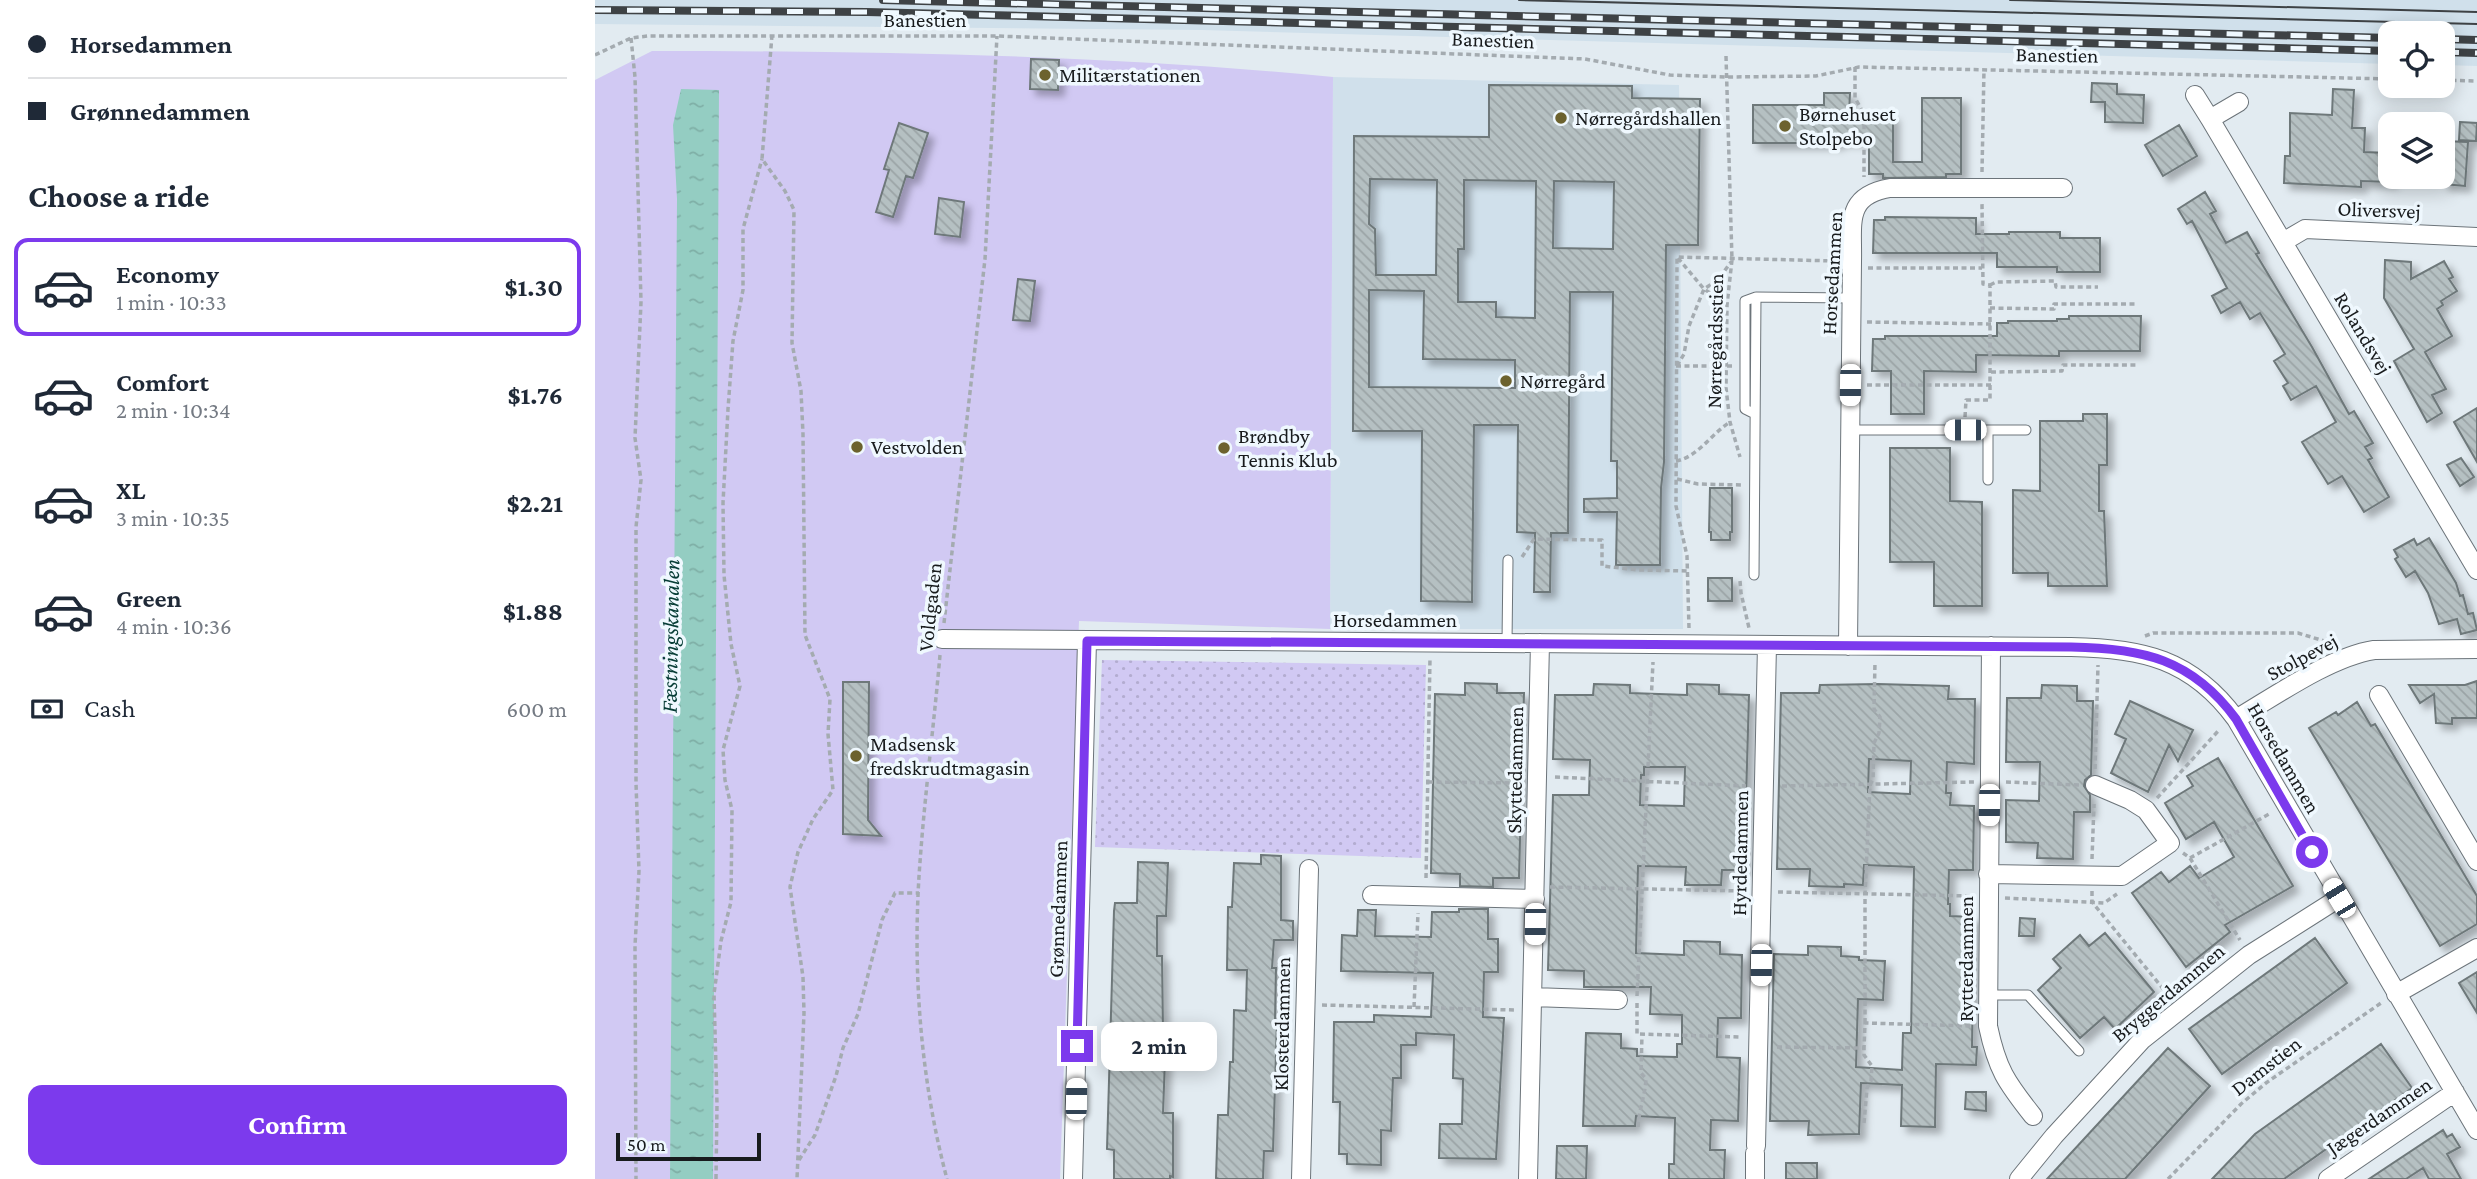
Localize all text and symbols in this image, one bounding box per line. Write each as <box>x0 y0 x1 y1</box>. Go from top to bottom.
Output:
street label: Banestien <box>884 8 966 32</box>
map controls <box>2378 21 2455 189</box>
button: locate <box>2378 21 2455 98</box>
street label: Banestien <box>1451 27 1535 53</box>
text: Horsedammen <box>70 30 232 59</box>
street label: Banestien <box>2015 42 2099 68</box>
place label: Militærstationen <box>1059 63 1201 87</box>
marker: Militærstationen <box>1037 67 1053 83</box>
text: Grønnedammen <box>70 97 250 126</box>
place label: Børnehuset Stolpebo <box>1799 102 1897 150</box>
place label: Nørregårdshallen <box>1575 106 1721 130</box>
marker: Nørregårdshallen <box>1553 110 1569 126</box>
button: layers <box>2378 112 2455 189</box>
marker: Børnehuset Stolpebo <box>1777 118 1793 134</box>
text: Choose a ride <box>28 178 209 214</box>
street label: Oliversvej <box>2337 197 2421 223</box>
street label: Horsedammen <box>1817 210 1847 336</box>
icon: car <box>32 256 95 319</box>
text: Economy <box>116 260 219 289</box>
text: $1.30 <box>505 273 563 302</box>
street label: Nørregårdsstien <box>1702 273 1728 409</box>
street label: Rolandsvej <box>2329 288 2397 378</box>
text: 1 min · 10:33 <box>116 289 227 315</box>
icon: car <box>32 364 95 427</box>
car <box>1840 364 1861 406</box>
text: Comfort <box>116 368 209 397</box>
place label: Nørregård <box>1520 369 1606 393</box>
marker: Nørregård <box>1498 373 1514 389</box>
text: $1.76 <box>508 381 563 410</box>
text: 2 min · 10:34 <box>116 397 231 423</box>
car <box>1945 420 1987 441</box>
place label: Brøndby Tennis Klub <box>1238 424 1338 472</box>
place label: Vestvolden <box>871 435 963 459</box>
marker: Vestvolden <box>849 439 865 455</box>
marker: Brøndby Tennis Klub <box>1216 440 1232 456</box>
icon: car <box>32 472 95 535</box>
text: XL <box>116 476 145 505</box>
text: $2.21 <box>507 489 563 518</box>
text: 3 min · 10:35 <box>116 505 230 531</box>
water label: Fæstningskanalen <box>656 559 684 713</box>
street label: Voldgaden <box>913 561 947 653</box>
icon: car <box>32 580 95 643</box>
text: Green <box>116 584 182 613</box>
text: $1.88 <box>503 597 563 626</box>
street label: Horsedammen <box>1333 608 1457 632</box>
text: 4 min · 10:36 <box>116 613 232 639</box>
street label: Stolpevej <box>2263 628 2341 686</box>
icon: cash <box>28 690 66 728</box>
text: Cash <box>84 694 135 723</box>
text: 600 m <box>507 696 567 722</box>
street label: Horsedammen <box>2243 698 2325 818</box>
street label: Skyttedammen <box>1502 706 1528 834</box>
place label: Madsensk fredskrudtmagasin <box>870 732 1030 780</box>
marker: Madsensk fredskrudtmagasin <box>848 748 864 764</box>
car <box>1979 784 2000 826</box>
street label: Hyrdedammen <box>1727 790 1753 916</box>
route start <box>2296 836 2328 868</box>
street label: Grønnedammen <box>1044 840 1072 978</box>
car <box>2320 875 2359 921</box>
street label: Rytterdammen <box>1954 896 1978 1022</box>
car <box>1525 903 1546 945</box>
street label: Bryggerdammen <box>2107 939 2229 1047</box>
car <box>1751 944 1772 986</box>
street label: Klosterdammen <box>1269 957 1295 1091</box>
callout: 2 min <box>1101 1021 1217 1070</box>
route end <box>1061 1030 1093 1062</box>
street label: Damstien <box>2226 1031 2306 1101</box>
text: 2 min <box>1131 1033 1187 1059</box>
street label: Jægerdammen <box>2320 1072 2436 1161</box>
car <box>1066 1078 1087 1120</box>
button: Confirm <box>28 1085 567 1165</box>
scale bar <box>616 1130 761 1162</box>
text: 50 m <box>627 1134 666 1155</box>

